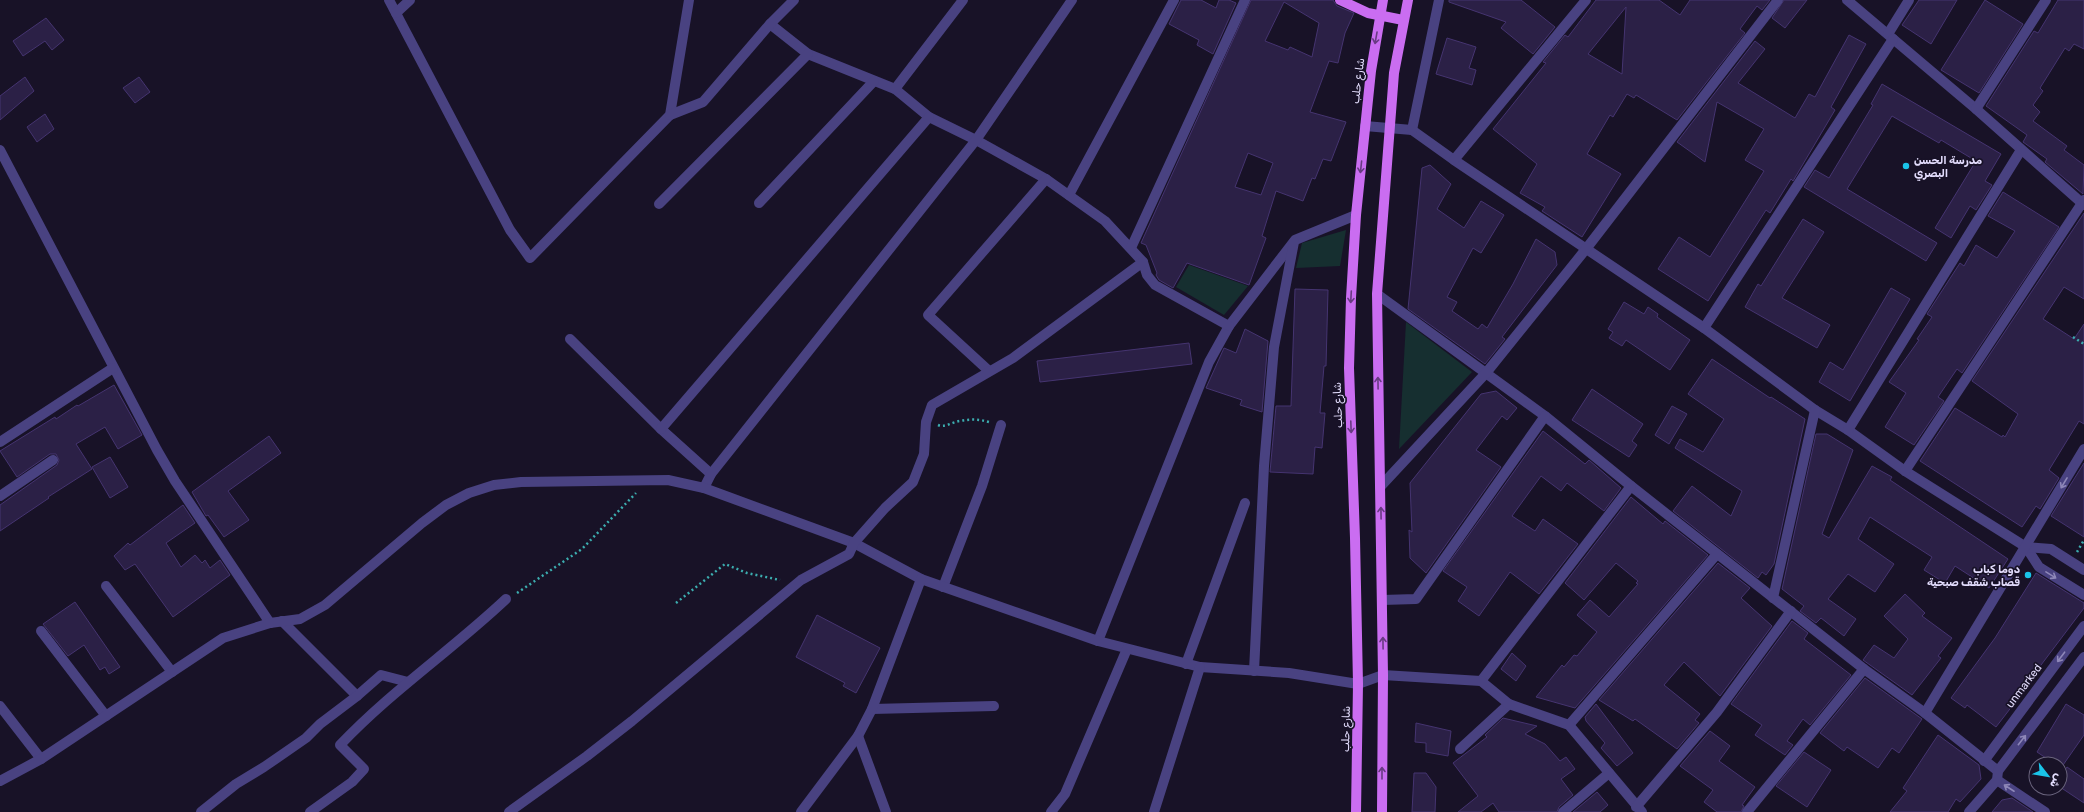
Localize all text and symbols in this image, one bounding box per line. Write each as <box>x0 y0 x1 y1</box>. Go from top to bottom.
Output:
one-way arrow <box>1372 31 1380 44</box>
street label: شارع حلب <box>1349 57 1369 105</box>
place label: مدرسة الحسن البصري <box>1914 154 1982 181</box>
one-way arrow <box>1357 160 1365 173</box>
marker: مدرسة الحسن البصري <box>1901 161 1911 171</box>
one-way arrow <box>1347 290 1355 303</box>
one-way arrow <box>1374 377 1382 390</box>
street label: شارع حلب <box>1331 382 1347 428</box>
one-way arrow <box>1347 420 1355 433</box>
one-way arrow <box>2060 477 2068 489</box>
one-way arrow <box>1377 507 1385 520</box>
place label: دوما كباب قصاب شقف صبحية <box>1927 563 2020 589</box>
marker: دوما كباب قصاب شقف صبحية <box>2023 570 2033 580</box>
one-way arrow <box>2045 571 2057 579</box>
one-way arrow <box>1379 637 1387 650</box>
one-way arrow <box>2057 652 2065 663</box>
street label: unmarked <box>2003 662 2045 710</box>
street label: شارع حلب <box>1339 706 1355 752</box>
one-way arrow <box>2017 734 2026 745</box>
north arrow <box>2028 756 2068 796</box>
one-way arrow <box>1378 767 1386 780</box>
text: ش <box>2047 772 2065 790</box>
one-way arrow <box>2003 784 2015 792</box>

